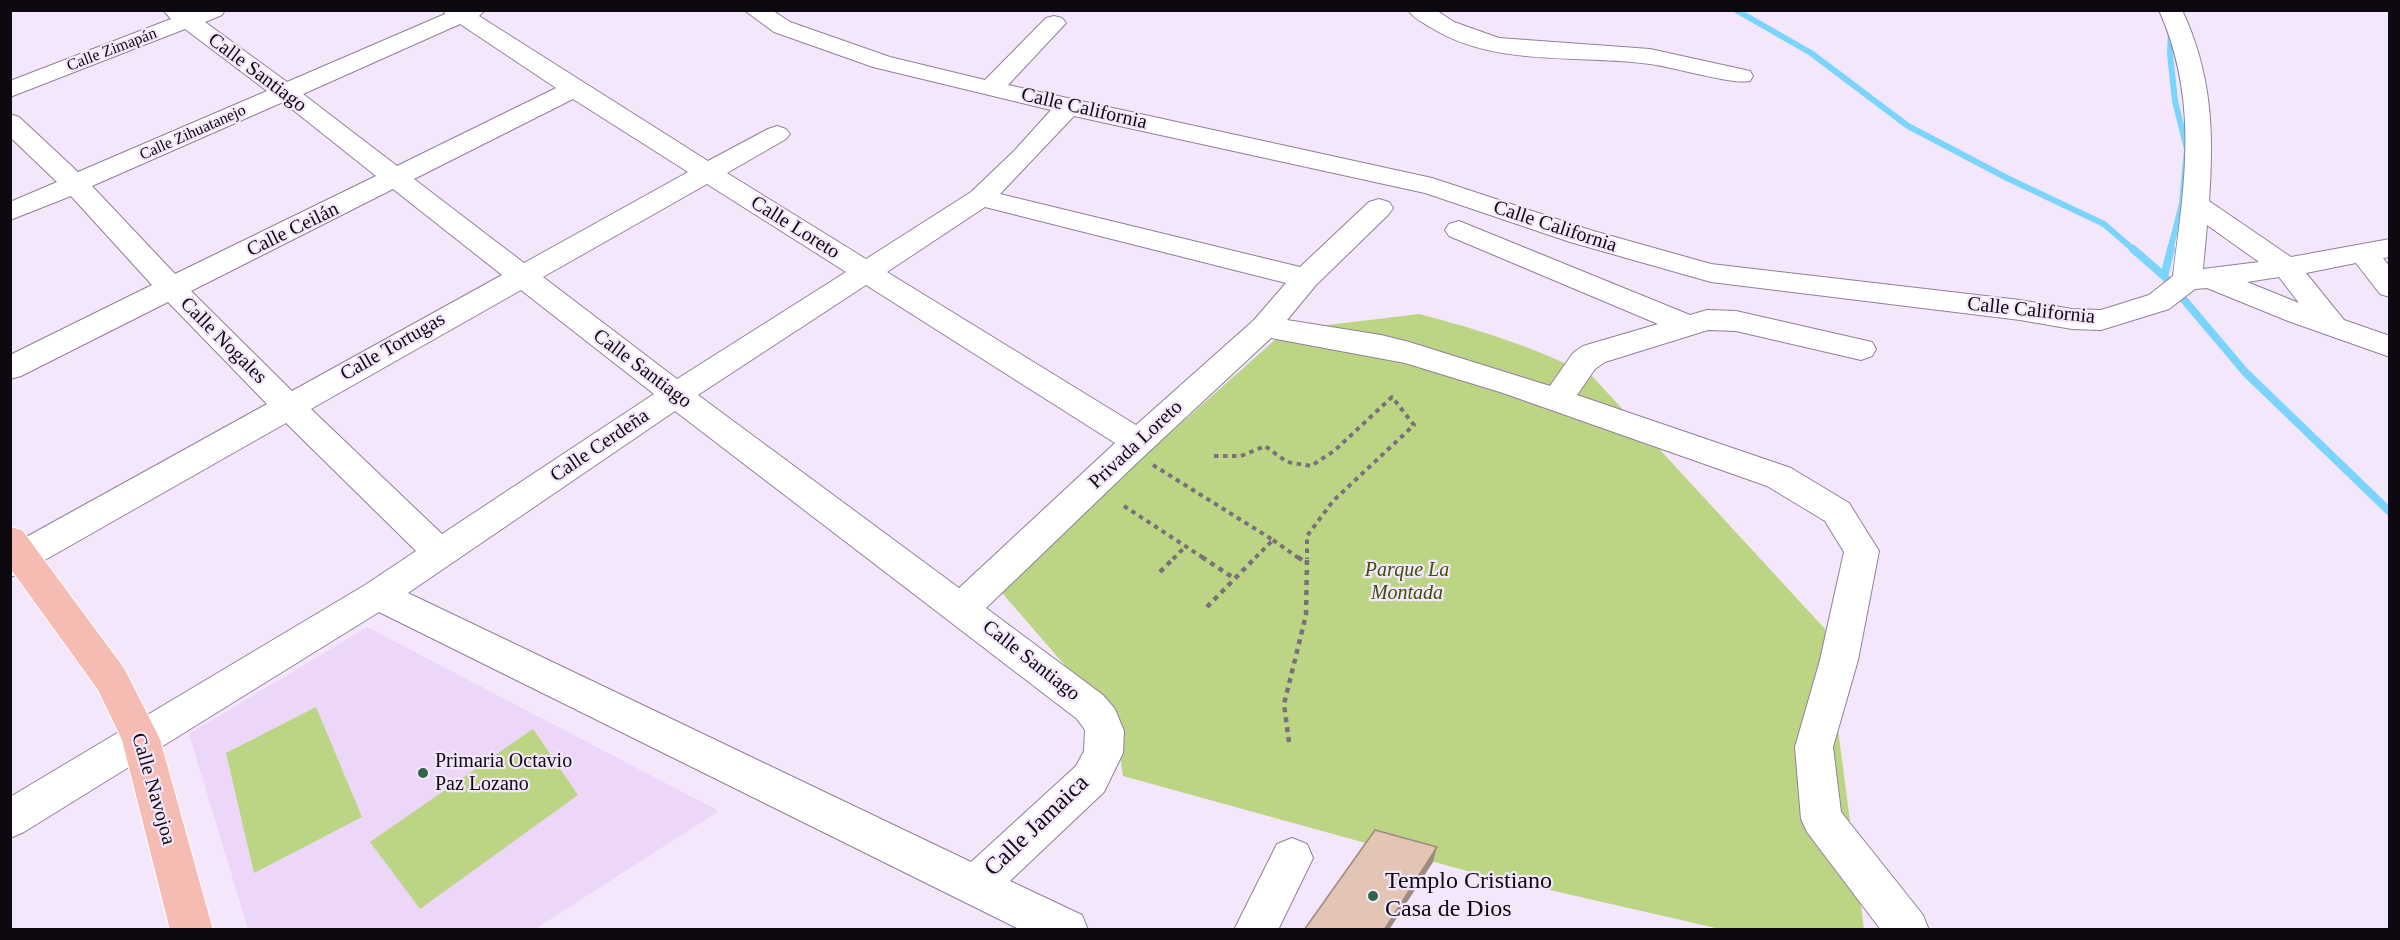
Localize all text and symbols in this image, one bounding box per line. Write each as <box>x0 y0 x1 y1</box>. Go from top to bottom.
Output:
street label: Calle Zimapán <box>64 24 160 76</box>
street label: Calle Santiago <box>203 28 311 118</box>
street label: Calle California <box>1019 83 1149 135</box>
street label: Calle Zihuatanejo <box>137 101 249 165</box>
street label: Calle Loreto <box>746 191 844 265</box>
street label: Calle California <box>1490 196 1620 258</box>
street label: Calle Ceilán <box>243 197 343 263</box>
street label: Calle California <box>1966 292 2096 330</box>
street label: Calle Nogales <box>175 293 271 389</box>
street label: Calle Tortugas <box>336 307 450 387</box>
street label: Calle Santiago <box>588 324 696 414</box>
street label: Privada Loreto <box>1084 396 1188 494</box>
street label: Calle Cerdeña <box>546 404 654 488</box>
park label: Parque La Montada <box>1365 559 1449 606</box>
street label: Calle Santiago <box>977 615 1085 707</box>
street label: Calle Navojoa <box>126 730 180 848</box>
place label: Primaria Octavio Paz Lozano <box>435 750 572 797</box>
marker: Primaria Octavio Paz Lozano <box>416 766 430 780</box>
street label: Calle Jamaica <box>979 769 1095 883</box>
place label: Templo Cristiano Casa de Dios <box>1385 868 1552 924</box>
marker: Templo Cristiano Casa de Dios <box>1366 889 1380 903</box>

